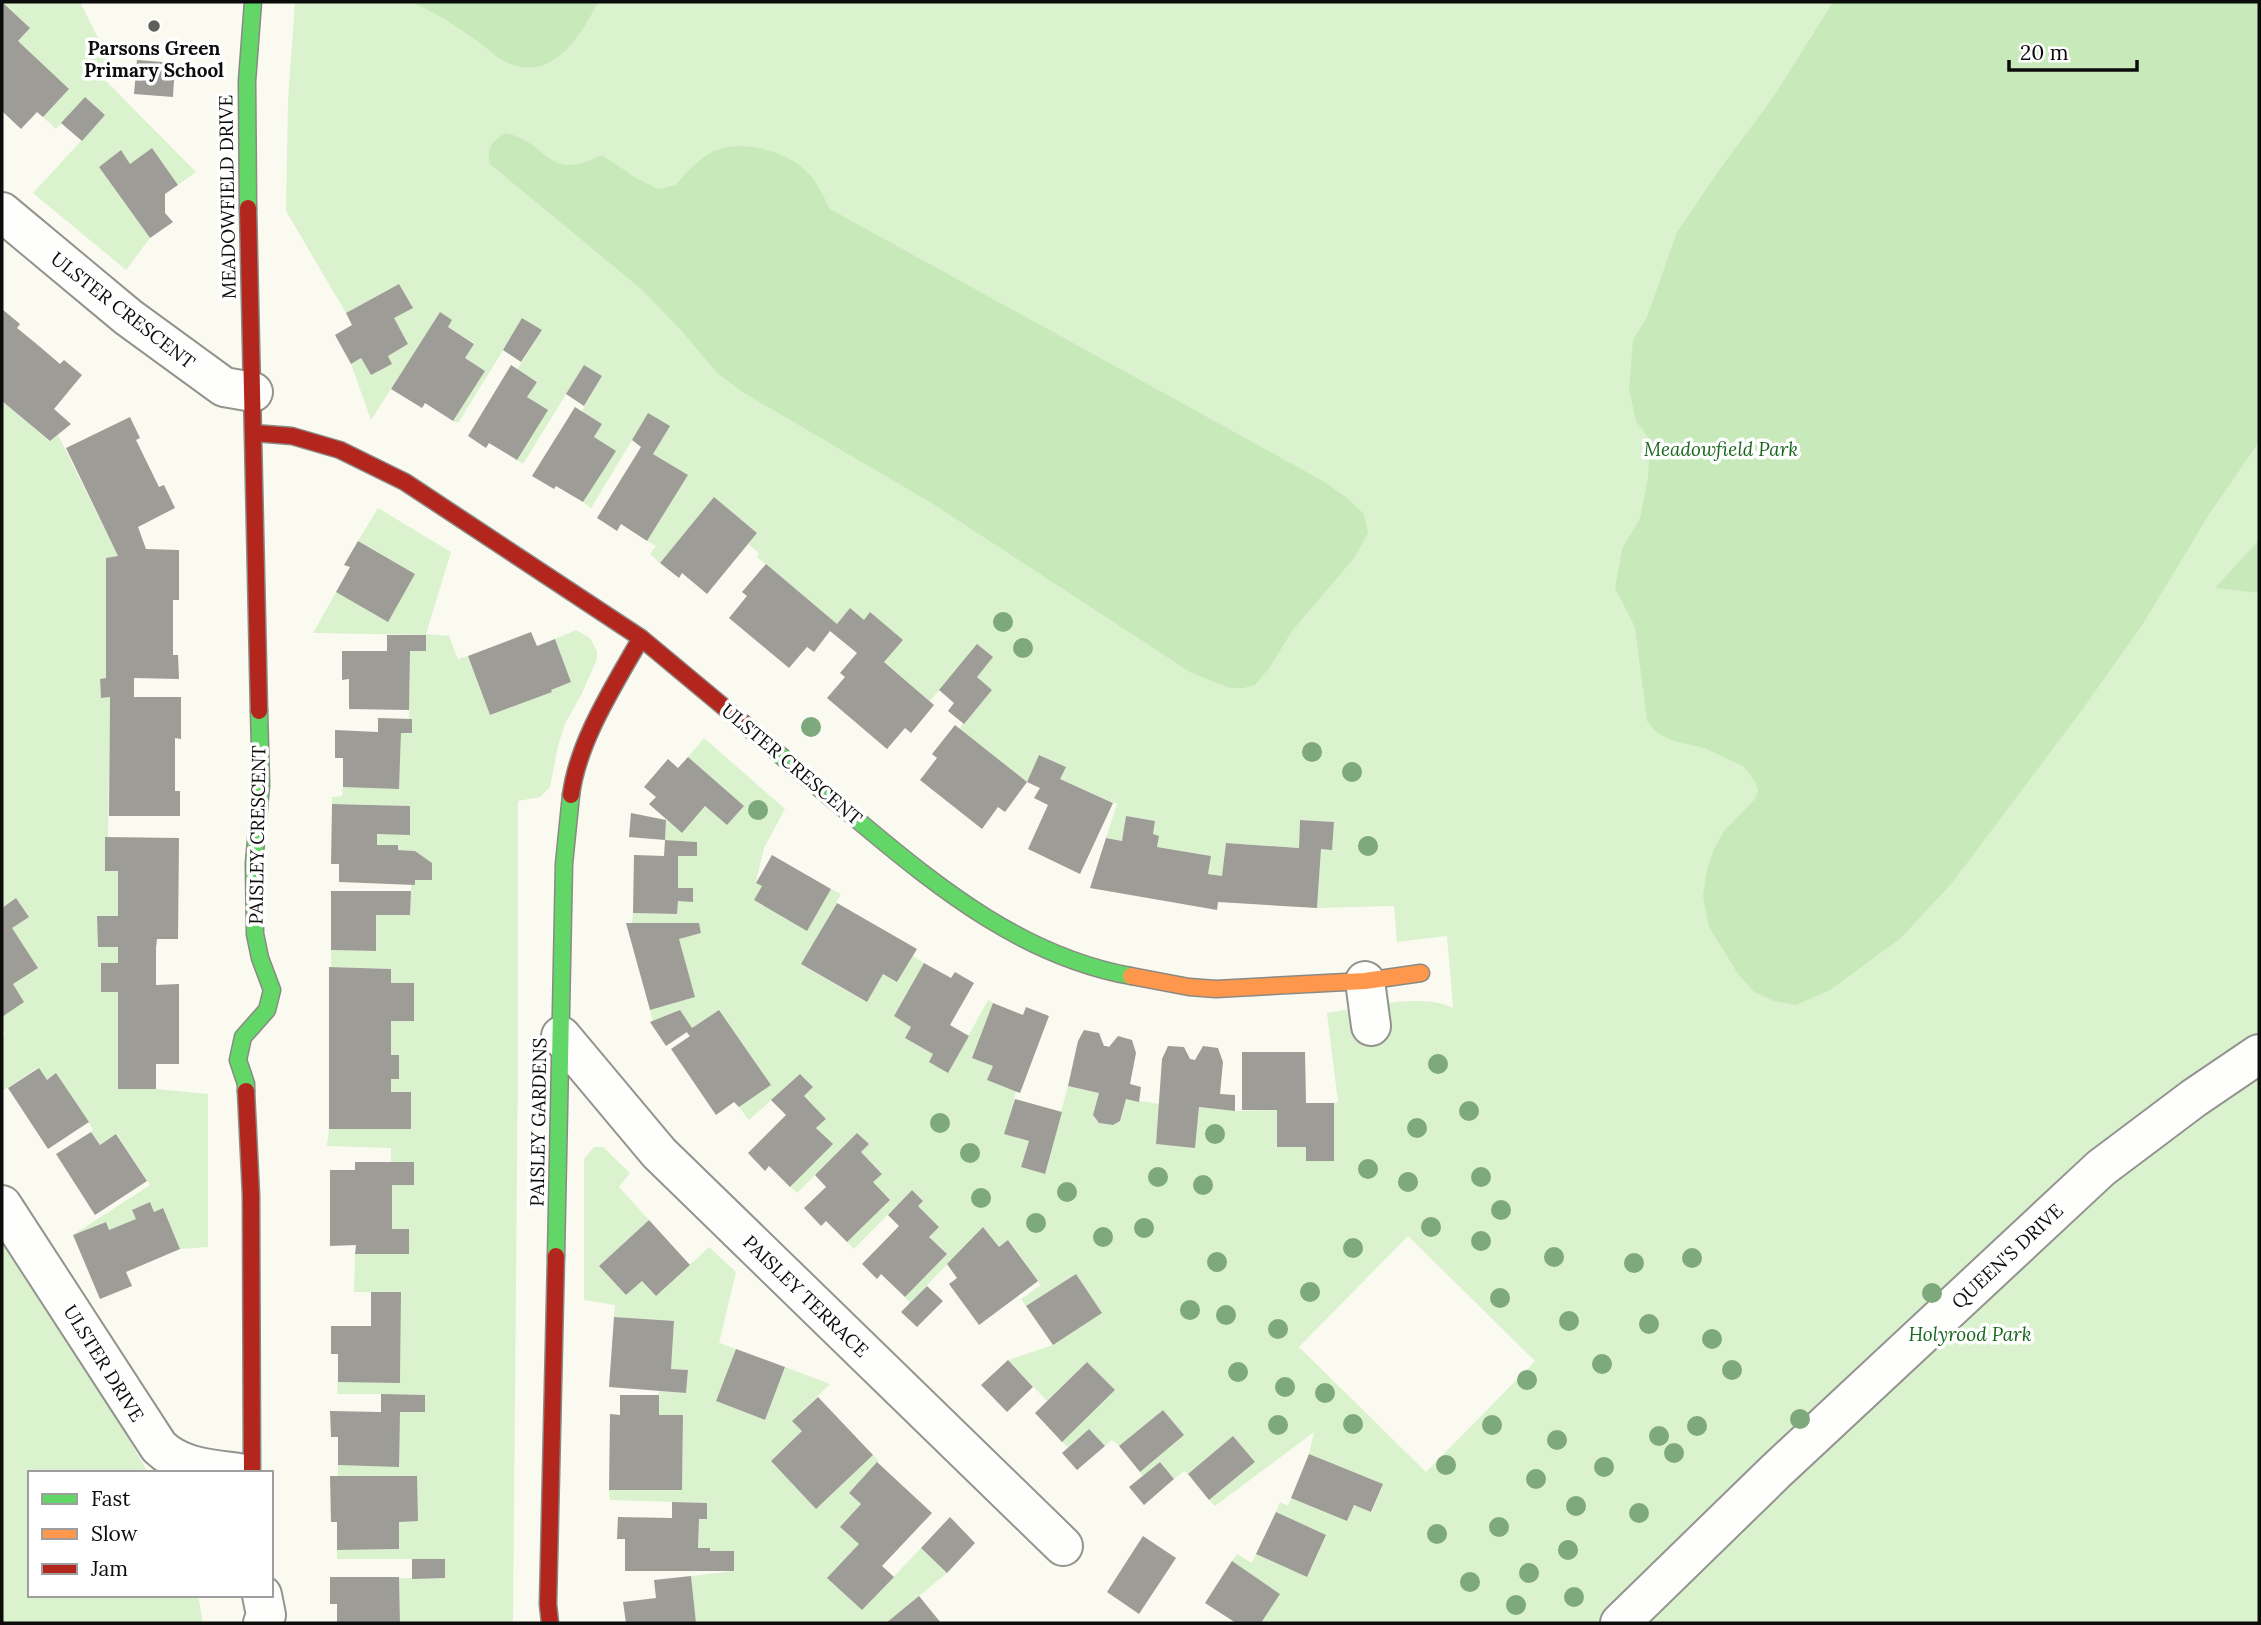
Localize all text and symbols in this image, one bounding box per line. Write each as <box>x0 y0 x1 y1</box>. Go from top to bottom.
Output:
marker: Parsons Green Primary School <box>146 18 162 34</box>
scale bar <box>2009 28 2137 72</box>
place label: Parsons Green Primary School <box>84 36 224 82</box>
text: 20 m <box>2020 39 2069 66</box>
street label: MEADOWFIELD DRIVE <box>213 95 241 299</box>
street label: ULSTER CRESCENT <box>46 246 200 374</box>
park label: Meadowfield Park <box>1644 437 1798 461</box>
street label: ULSTER CRESCENT <box>717 698 867 830</box>
street label: PAISLEY CRESCENT <box>243 745 271 925</box>
street label: PAISLEY GARDENS <box>525 1037 551 1207</box>
street label: QUEEN'S DRIVE <box>1946 1198 2068 1314</box>
street label: PAISLEY TERRACE <box>738 1230 874 1362</box>
street label: ULSTER DRIVE <box>58 1300 150 1426</box>
park label: Holyrood Park <box>1908 1322 2032 1346</box>
legend <box>28 1471 273 1597</box>
text: Fast <box>91 1485 131 1512</box>
text: Slow <box>91 1520 138 1547</box>
text: Jam <box>90 1555 128 1582</box>

